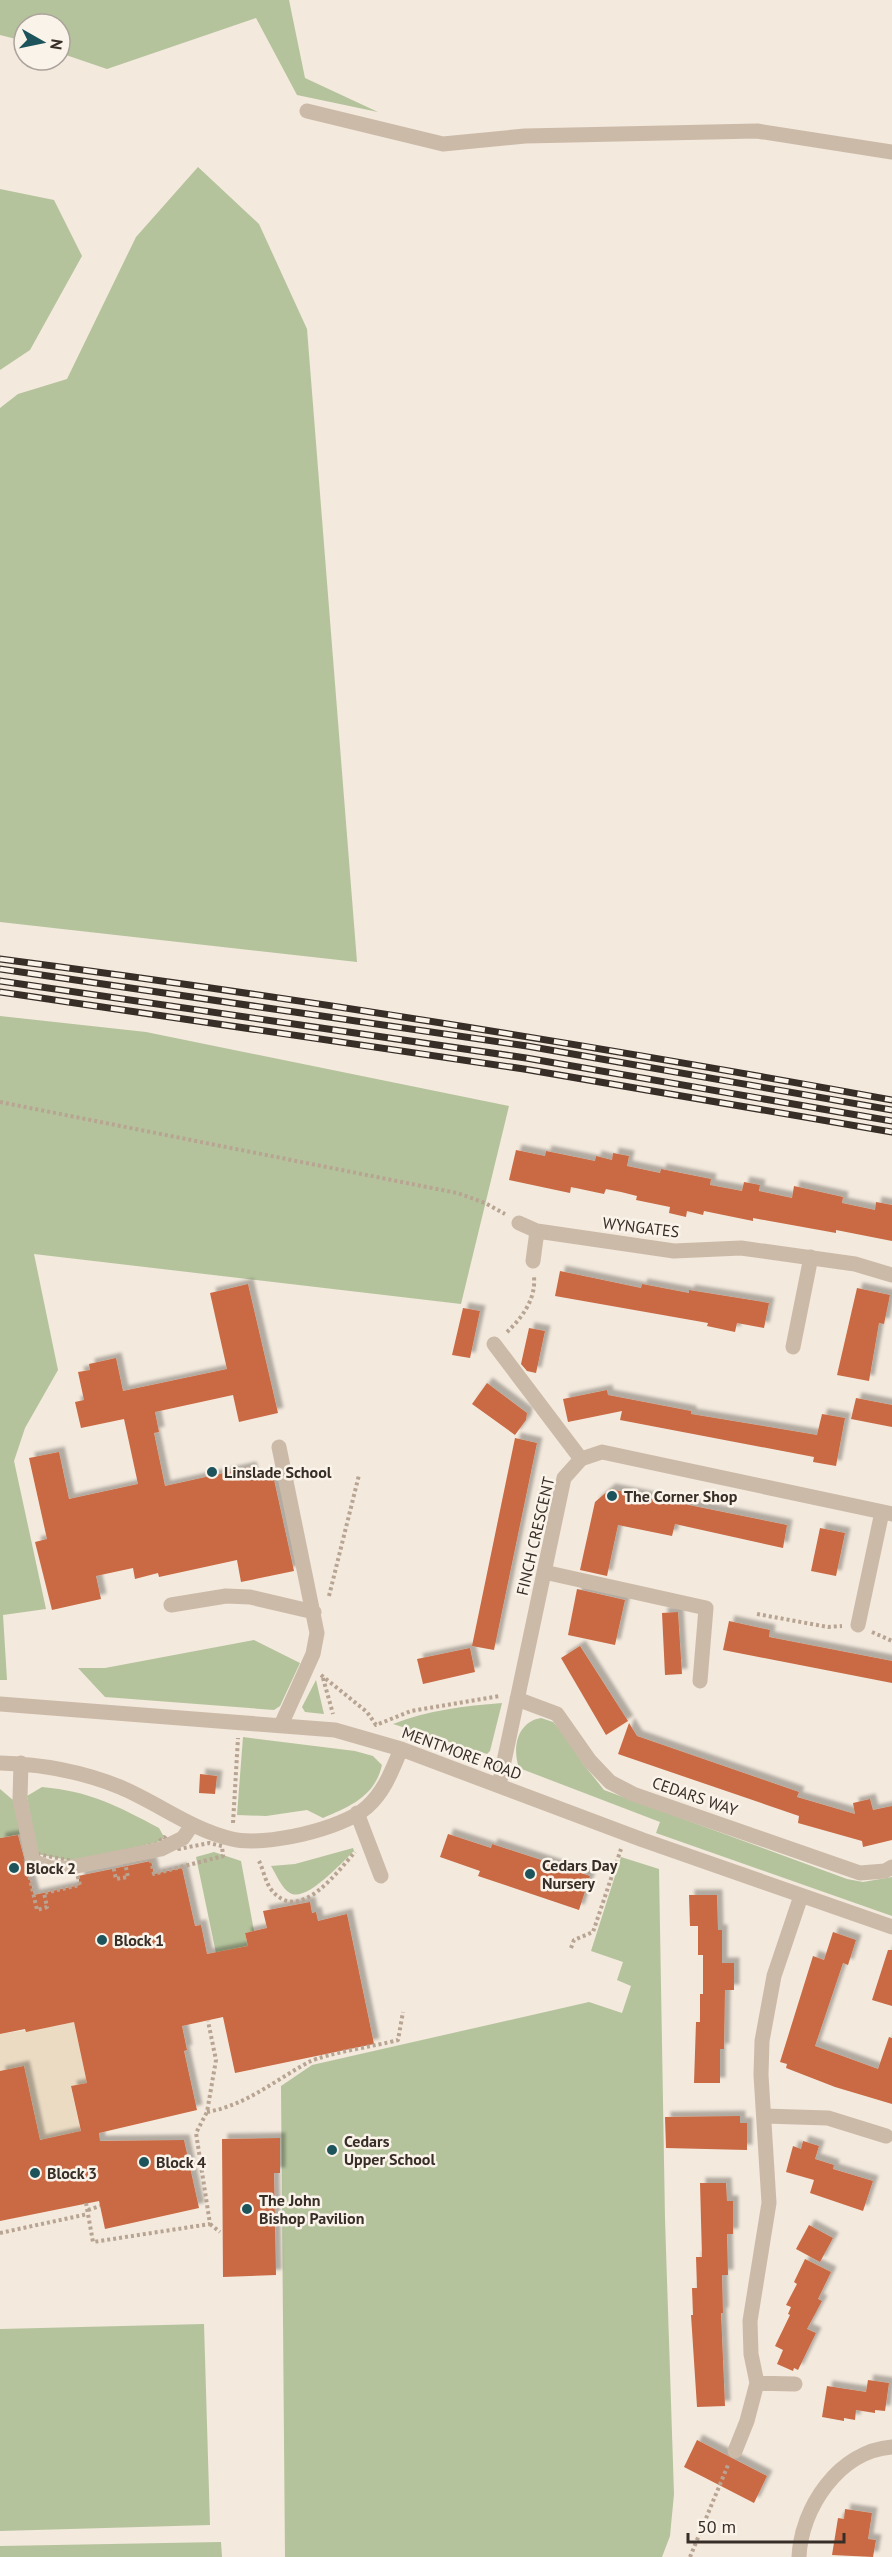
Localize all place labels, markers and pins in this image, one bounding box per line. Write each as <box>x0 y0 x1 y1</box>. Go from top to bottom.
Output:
place label: Linslade School <box>224 1462 332 1482</box>
marker: Linslade School <box>205 1465 219 1479</box>
place label: The Corner Shop <box>624 1486 738 1506</box>
marker: The Corner Shop <box>605 1489 619 1503</box>
place label: Cedars Day Nursery <box>542 1855 618 1893</box>
place label: Block 2 <box>26 1858 76 1878</box>
marker: Block 2 <box>7 1861 21 1875</box>
marker: Cedars Day Nursery <box>523 1867 537 1881</box>
place label: Block 1 <box>114 1930 164 1950</box>
marker: Block 1 <box>95 1933 109 1947</box>
place label: Cedars Upper School <box>344 2131 435 2169</box>
marker: Cedars Upper School <box>325 2143 339 2157</box>
place label: Block 4 <box>156 2152 206 2172</box>
marker: Block 4 <box>137 2155 151 2169</box>
place label: Block 3 <box>47 2163 97 2183</box>
marker: Block 3 <box>28 2166 42 2180</box>
place label: The John Bishop Pavilion <box>259 2190 364 2228</box>
marker: The John Bishop Pavilion <box>240 2202 254 2216</box>

